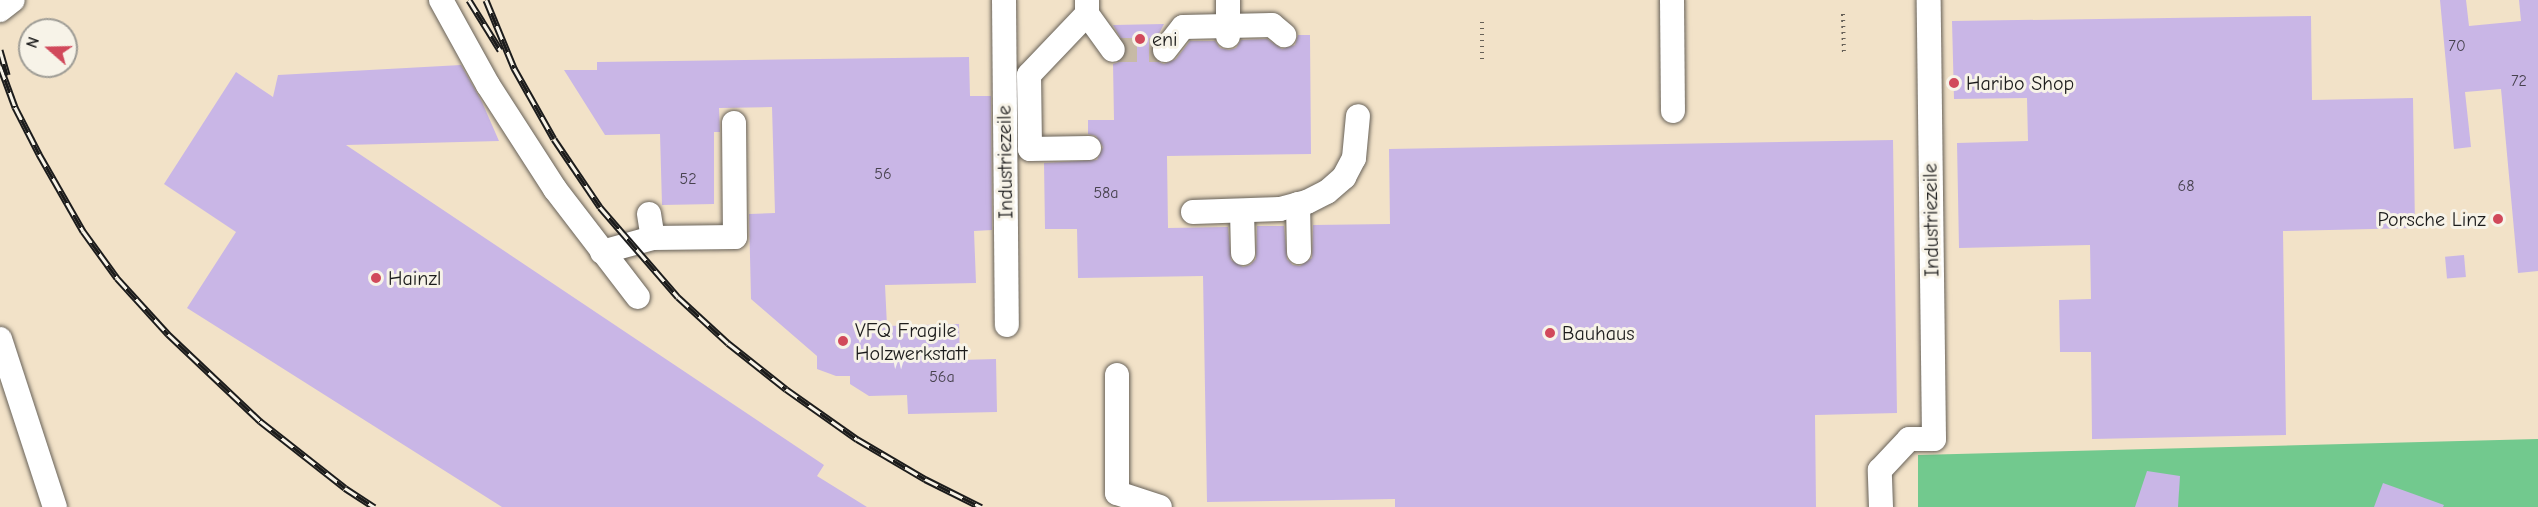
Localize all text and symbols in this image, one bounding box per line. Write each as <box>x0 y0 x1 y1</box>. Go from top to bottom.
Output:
north arrow <box>18 18 78 78</box>
place label: eni <box>1152 27 1178 51</box>
marker: eni <box>1133 32 1147 46</box>
text: N <box>23 35 43 51</box>
house number: 70 <box>2448 36 2466 56</box>
place label: Haribo Shop <box>1966 71 2074 95</box>
house number: 72 <box>2511 71 2527 91</box>
marker: Haribo Shop <box>1947 76 1961 90</box>
street label: Industriezeile <box>992 105 1018 219</box>
street label: Industriezeile <box>1918 163 1944 277</box>
house number: 56 <box>874 164 892 184</box>
house number: 52 <box>679 169 697 189</box>
house number: 68 <box>2178 176 2194 196</box>
house number: 58a <box>1093 183 1119 203</box>
place label: Porsche Linz <box>2378 207 2486 231</box>
marker: Porsche Linz <box>2491 212 2505 226</box>
place label: Hainzl <box>388 266 441 290</box>
marker: Hainzl <box>369 271 383 285</box>
place label: VFQ Fragile Holzwerkstatt <box>855 318 968 365</box>
place label: Bauhaus <box>1562 321 1635 345</box>
marker: Bauhaus <box>1543 326 1557 340</box>
marker: VFQ Fragile Holzwerkstatt <box>836 334 850 348</box>
house number: 56a <box>929 367 955 387</box>

